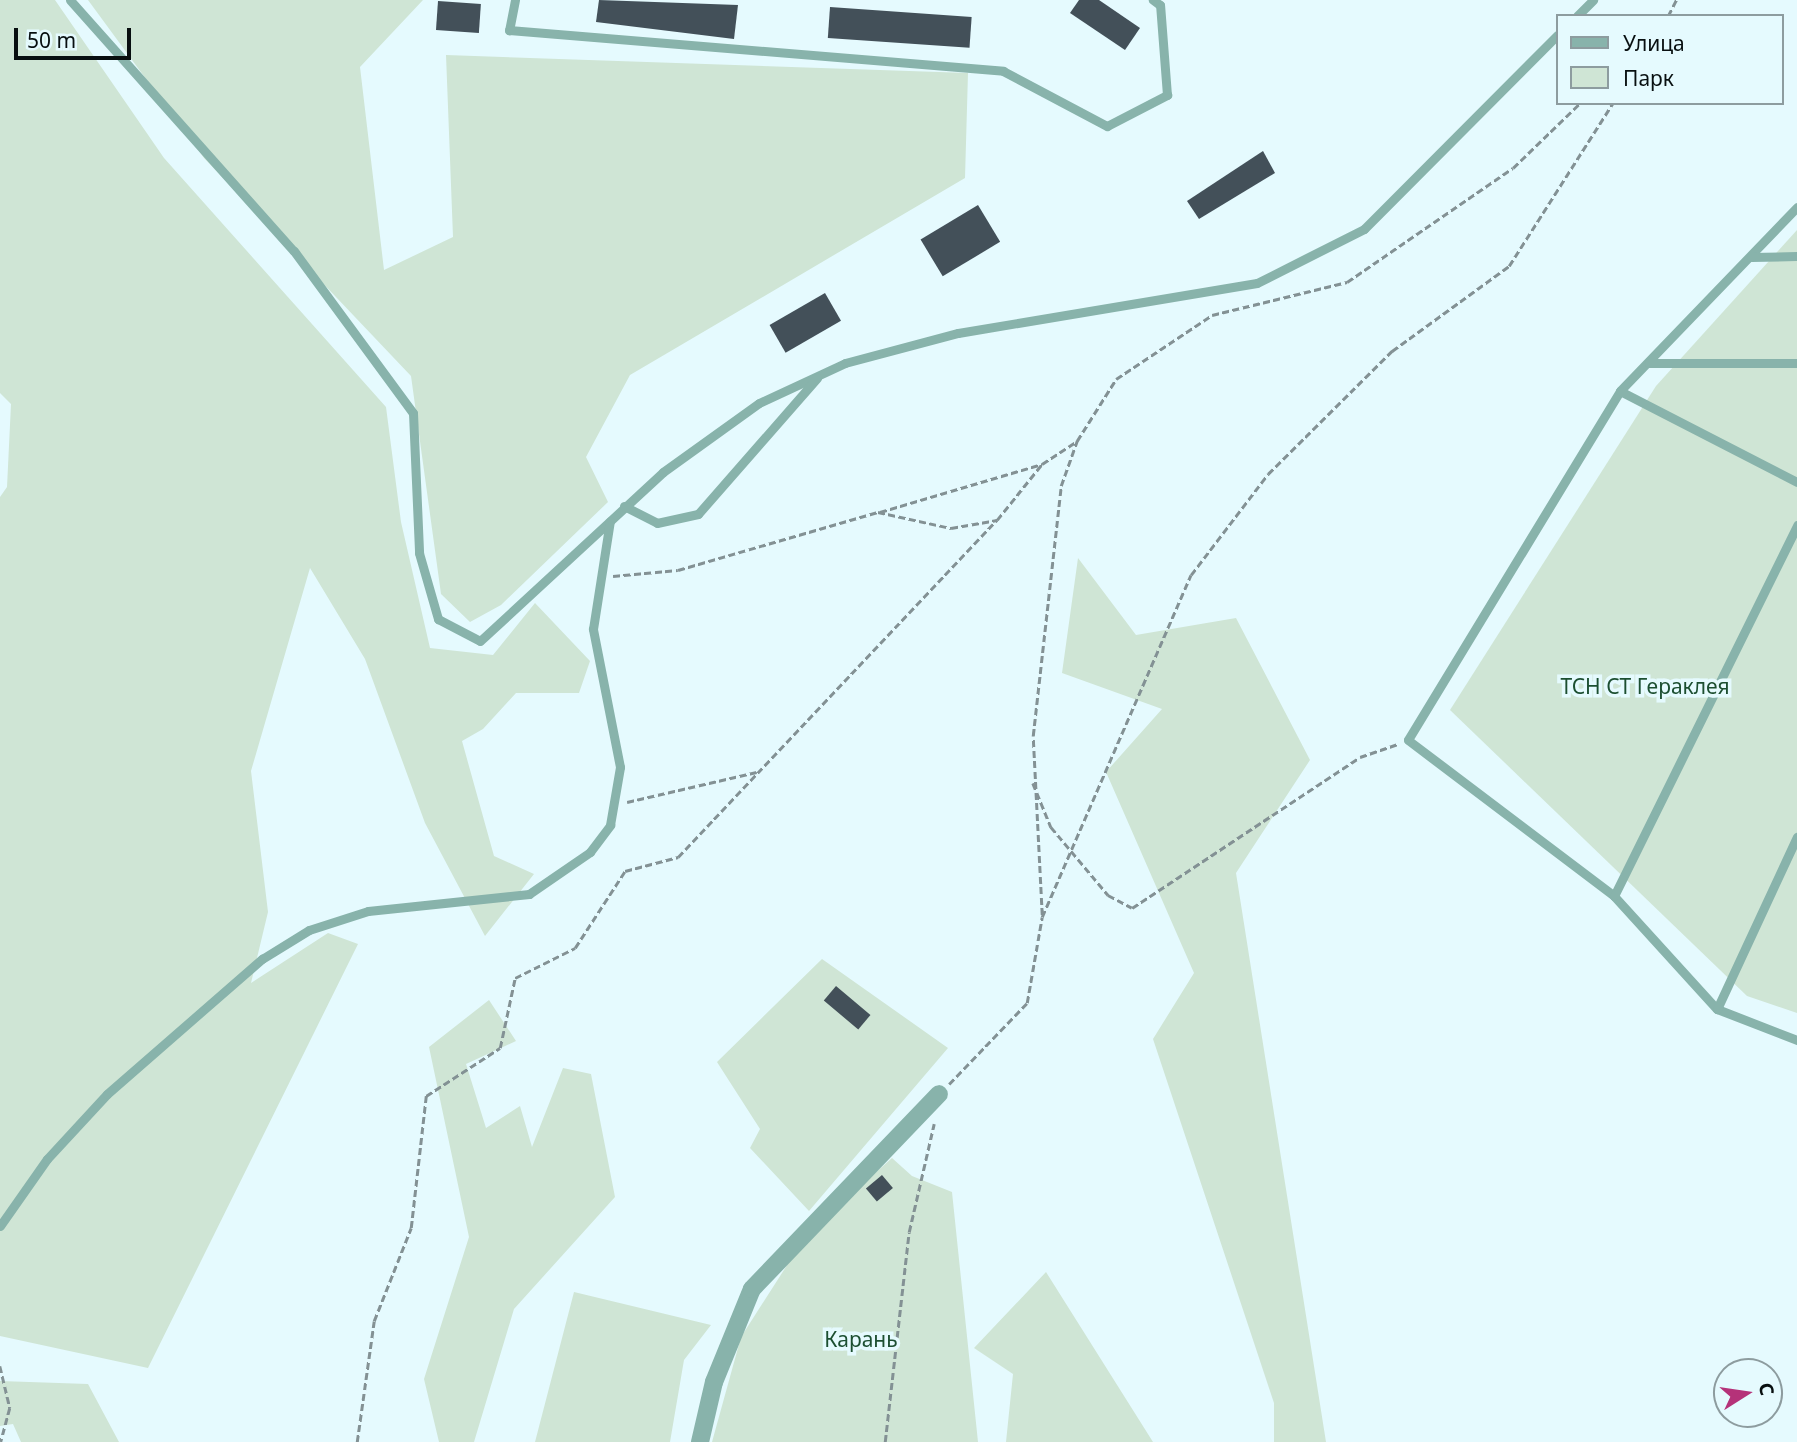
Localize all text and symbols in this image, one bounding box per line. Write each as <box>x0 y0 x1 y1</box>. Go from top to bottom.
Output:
scale bar <box>18 14 135 58</box>
legend <box>1556 14 1783 105</box>
text: 50 m <box>27 26 76 54</box>
text: Улица <box>1623 29 1685 57</box>
text: Парк <box>1623 64 1674 92</box>
park label: ТСН СТ Гераклея <box>1560 673 1730 699</box>
park label: Карань <box>824 1326 898 1352</box>
north arrow <box>1713 1358 1783 1428</box>
text: С <box>1753 1380 1781 1398</box>

